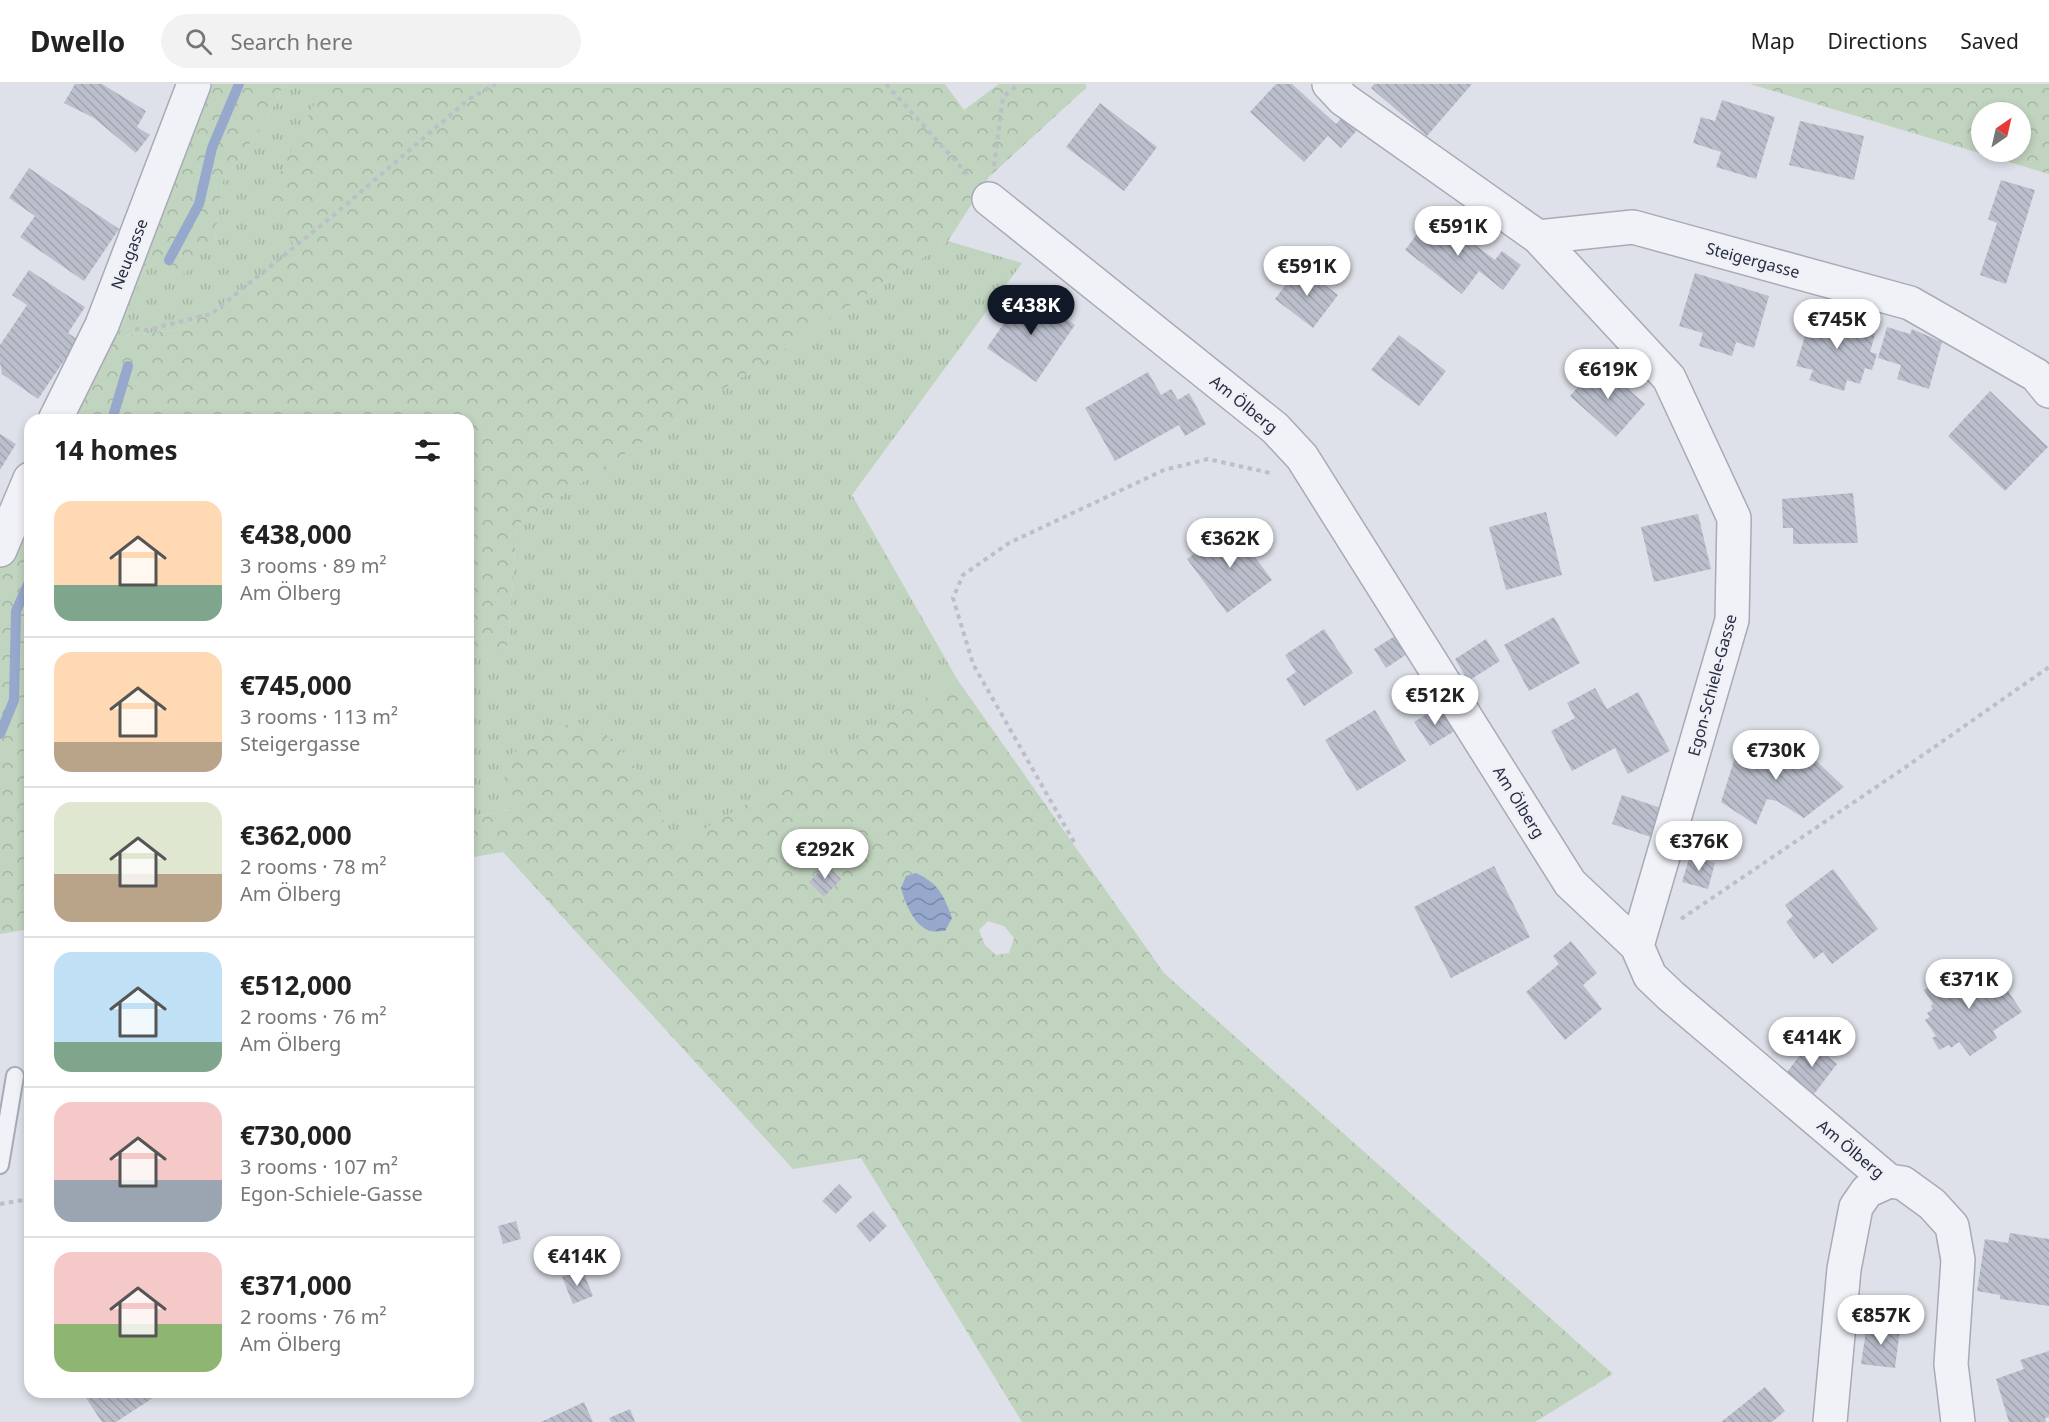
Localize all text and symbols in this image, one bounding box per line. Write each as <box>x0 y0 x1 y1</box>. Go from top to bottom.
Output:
search box <box>161 14 581 68</box>
text: Dwello <box>30 22 125 60</box>
icon: search <box>182 25 215 58</box>
text: Search here <box>230 26 353 56</box>
text: Map <box>1751 27 1795 55</box>
text: Directions <box>1828 27 1927 55</box>
text: Saved <box>1960 27 2019 55</box>
north arrow <box>1971 102 2031 162</box>
map controls <box>1971 102 2031 162</box>
pin: €591K <box>1416 206 1500 257</box>
text: €591K <box>1428 212 1488 239</box>
street label: Neugasse <box>105 215 153 293</box>
street label: Steigergasse <box>1704 237 1802 283</box>
pin: €591K <box>1265 246 1349 297</box>
text: €591K <box>1277 252 1337 279</box>
pin: €438K <box>989 285 1073 336</box>
text: €438K <box>1001 291 1061 318</box>
pin: €745K <box>1795 299 1879 350</box>
text: €745K <box>1807 305 1867 332</box>
pin: €619K <box>1566 349 1650 400</box>
text: €619K <box>1578 355 1638 382</box>
street label: Am Ölberg <box>1206 370 1282 438</box>
text: 14 homes <box>54 432 178 468</box>
icon: filters <box>411 434 444 467</box>
text: €438,000 <box>240 516 352 552</box>
pin: €362K <box>1188 518 1272 569</box>
text: €362K <box>1200 524 1260 551</box>
icon: home <box>102 525 174 597</box>
text: 3 rooms · 89 m² <box>240 552 387 579</box>
text: Am Ölberg <box>240 579 341 606</box>
street label: Egon-Schiele-Gasse <box>1682 612 1742 758</box>
text: €745,000 <box>240 667 352 703</box>
pin: €512K <box>1393 675 1477 726</box>
icon: home <box>102 676 174 748</box>
text: €512K <box>1405 681 1465 708</box>
text: 3 rooms · 113 m² <box>240 703 398 730</box>
text: Steigergasse <box>240 730 360 757</box>
pin: €730K <box>1734 730 1818 781</box>
text: €730K <box>1746 736 1806 763</box>
street label: Am Ölberg <box>1488 762 1550 842</box>
text: €362,000 <box>240 817 352 853</box>
pin: €376K <box>1657 821 1741 872</box>
icon: home <box>102 826 174 898</box>
text: €376K <box>1669 827 1729 854</box>
pin: €292K <box>783 829 867 880</box>
text: €292K <box>795 835 855 862</box>
text: 2 rooms · 78 m² <box>240 853 387 880</box>
text: Am Ölberg <box>240 880 341 907</box>
pin: €371K <box>1927 959 2011 1010</box>
text: €371K <box>1939 965 1999 992</box>
text: €512,000 <box>240 967 352 1003</box>
icon: home <box>102 976 174 1048</box>
text: 2 rooms · 76 m² <box>240 1003 387 1030</box>
pin: €414K <box>1770 1017 1854 1068</box>
text: €414K <box>1782 1023 1842 1050</box>
text: Am Ölberg <box>240 1030 341 1057</box>
street label: Am Ölberg <box>1813 1115 1889 1183</box>
text: €730,000 <box>240 1117 352 1153</box>
icon: home <box>102 1126 174 1198</box>
text: 3 rooms · 107 m² <box>240 1153 398 1180</box>
text: Egon-Schiele-Gasse <box>240 1180 423 1207</box>
pin: €414K <box>535 1236 619 1287</box>
text: €414K <box>547 1242 607 1269</box>
text: €371,000 <box>240 1267 352 1303</box>
icon: home <box>102 1276 174 1348</box>
pin: €857K <box>1839 1295 1923 1346</box>
text: €857K <box>1851 1301 1911 1328</box>
text: 2 rooms · 76 m² <box>240 1303 387 1330</box>
text: Am Ölberg <box>240 1330 341 1357</box>

